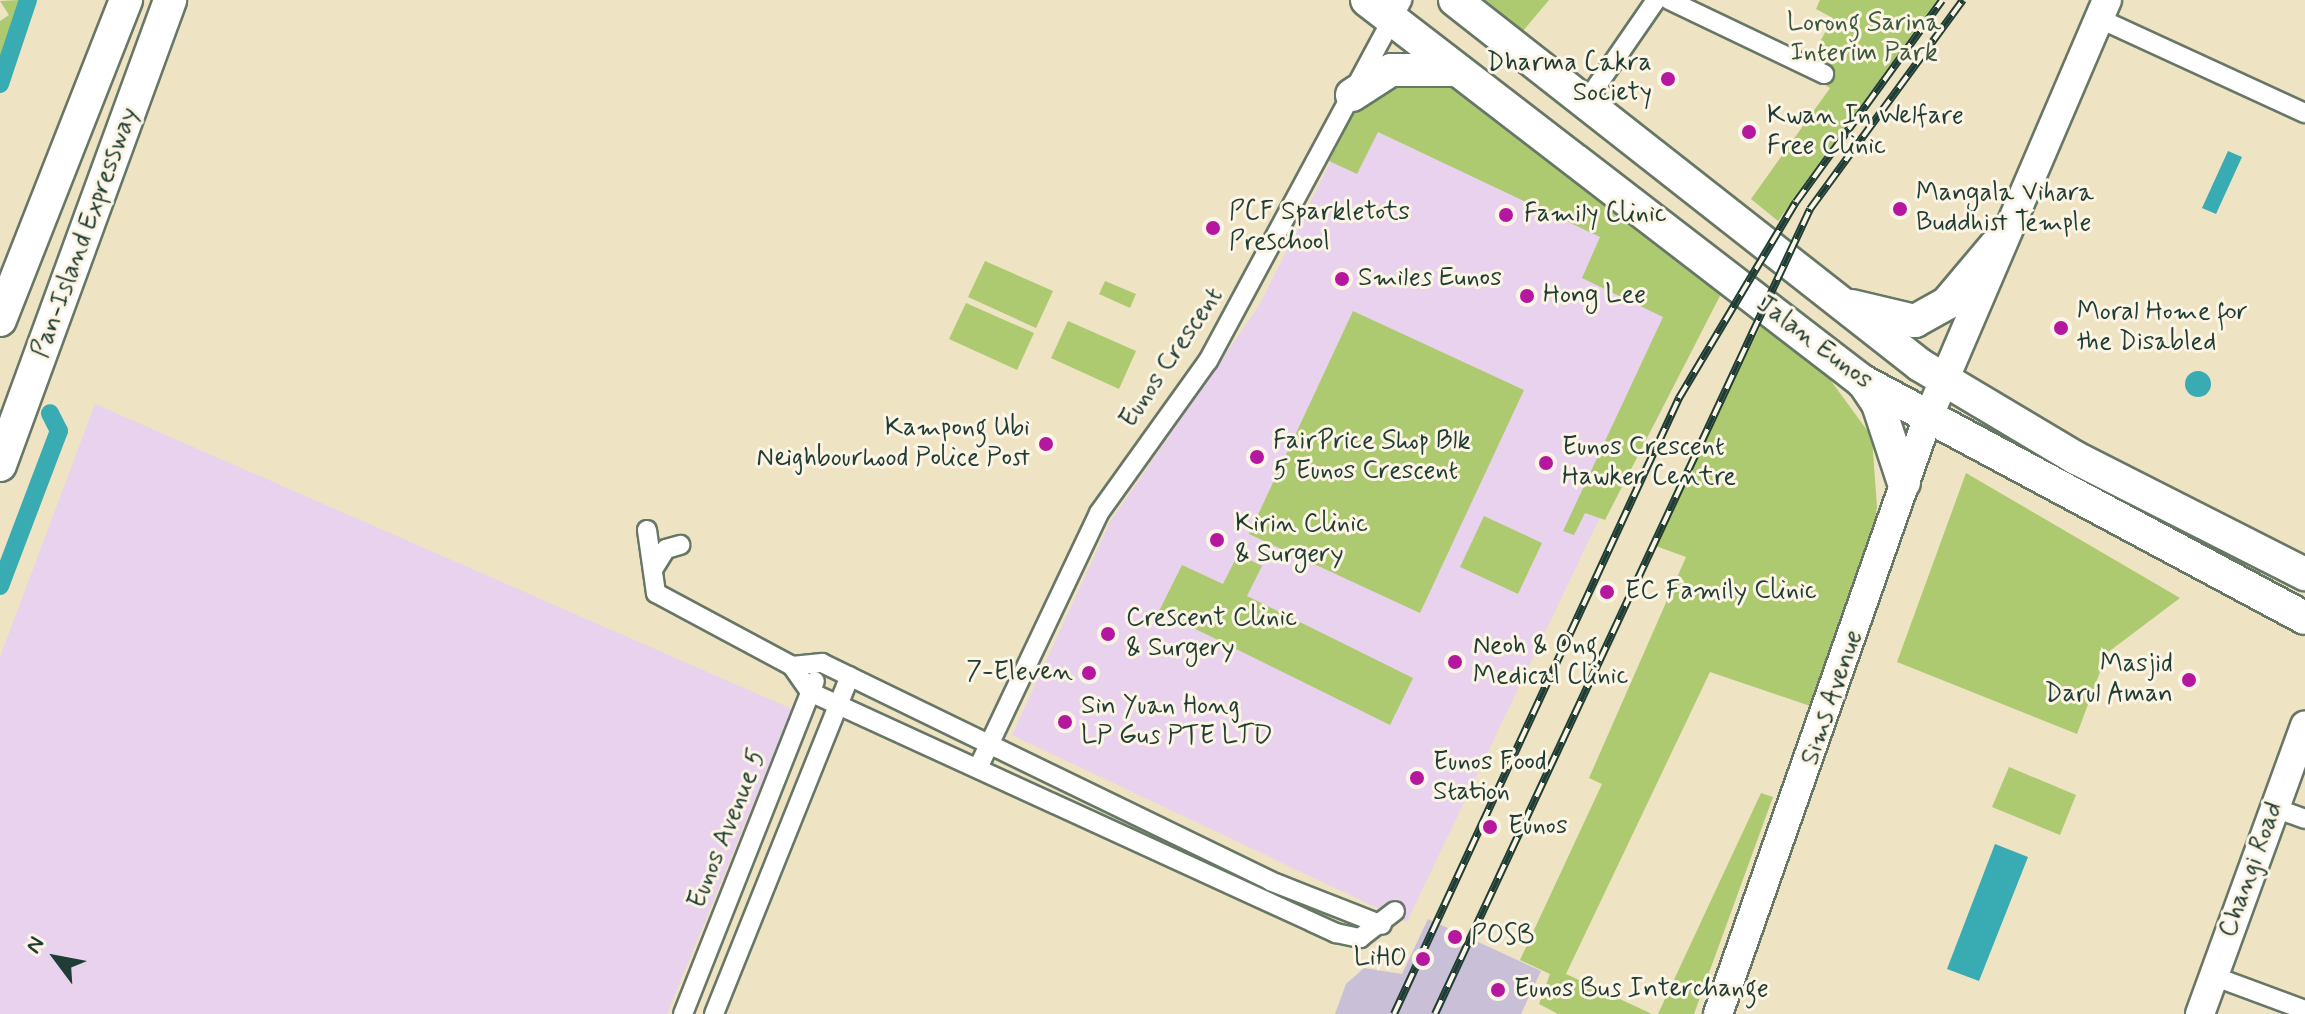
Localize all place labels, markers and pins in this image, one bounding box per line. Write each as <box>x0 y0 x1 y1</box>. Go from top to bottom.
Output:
place label: Dharma Cakra Society <box>1484 48 1652 110</box>
marker: Dharma Cakra Society <box>1659 70 1677 88</box>
place label: Kwan In Welfare Free Clinic <box>1767 101 1963 162</box>
marker: Kwan In Welfare Free Clinic <box>1738 121 1760 143</box>
place label: Mangala Vihara Buddhist Temple <box>1916 178 2097 240</box>
place label: PCF Sparkletots Preschool <box>1229 197 1410 258</box>
place label: Family Clinic <box>1524 199 1670 231</box>
marker: Mangala Vihara Buddhist Temple <box>1891 200 1909 218</box>
marker: Family Clinic <box>1495 204 1517 226</box>
marker: PCF Sparkletots Preschool <box>1204 219 1222 237</box>
place label: Smiles Eunos <box>1358 263 1499 295</box>
marker: Smiles Eunos <box>1333 270 1351 288</box>
place label: Hong Lee <box>1543 280 1646 312</box>
marker: Hong Lee <box>1518 287 1536 305</box>
place label: Moral Home for the Disabled <box>2077 297 2248 358</box>
marker: Moral Home for the Disabled <box>2052 319 2070 337</box>
place label: Kampong Ubi Neighbourhood Police Post <box>761 413 1030 474</box>
place label: FairPrice Shop Blk 5 Eunos Crescent <box>1273 426 1472 488</box>
place label: Eunos Crescent Hawker Centre <box>1562 432 1733 494</box>
marker: Kampong Ubi Neighbourhood Police Post <box>1037 435 1055 453</box>
marker: FairPrice Shop Blk 5 Eunos Crescent <box>1248 448 1266 466</box>
marker: Eunos Crescent Hawker Centre <box>1537 454 1555 472</box>
place label: Kirin Clinic & Surgery <box>1235 509 1368 570</box>
marker: Kirin Clinic & Surgery <box>1206 529 1228 551</box>
place label: EC Family Clinic <box>1625 576 1812 608</box>
marker: EC Family Clinic <box>1596 581 1618 603</box>
place label: Crescent Clinic & Surgery <box>1126 603 1297 664</box>
marker: Crescent Clinic & Surgery <box>1097 623 1119 645</box>
place label: Neoh & Ong Medical Clinic <box>1473 631 1632 692</box>
place label: Masjid Darul Aman <box>2045 649 2173 710</box>
marker: Neoh & Ong Medical Clinic <box>1444 651 1466 673</box>
place label: 7-Eleven <box>966 657 1073 689</box>
marker: 7-Eleven <box>1080 664 1098 682</box>
marker: Masjid Darul Aman <box>2180 671 2198 689</box>
place label: Sin Yuan Hong LP Gus PTE LTD <box>1081 691 1273 752</box>
marker: Sin Yuan Hong LP Gus PTE LTD <box>1056 713 1074 731</box>
place label: Eunos Food Station <box>1433 747 1547 808</box>
marker: Eunos Food Station <box>1408 769 1426 787</box>
place label: Eunos <box>1508 811 1568 843</box>
marker: Eunos <box>1479 816 1501 838</box>
place label: POSB <box>1471 921 1535 953</box>
marker: POSB <box>1446 928 1464 946</box>
place label: LiHO <box>1354 943 1407 975</box>
marker: LiHO <box>1414 950 1432 968</box>
place label: Eunos Bus Interchange <box>1514 974 1764 1006</box>
marker: Eunos Bus Interchange <box>1489 981 1507 999</box>

